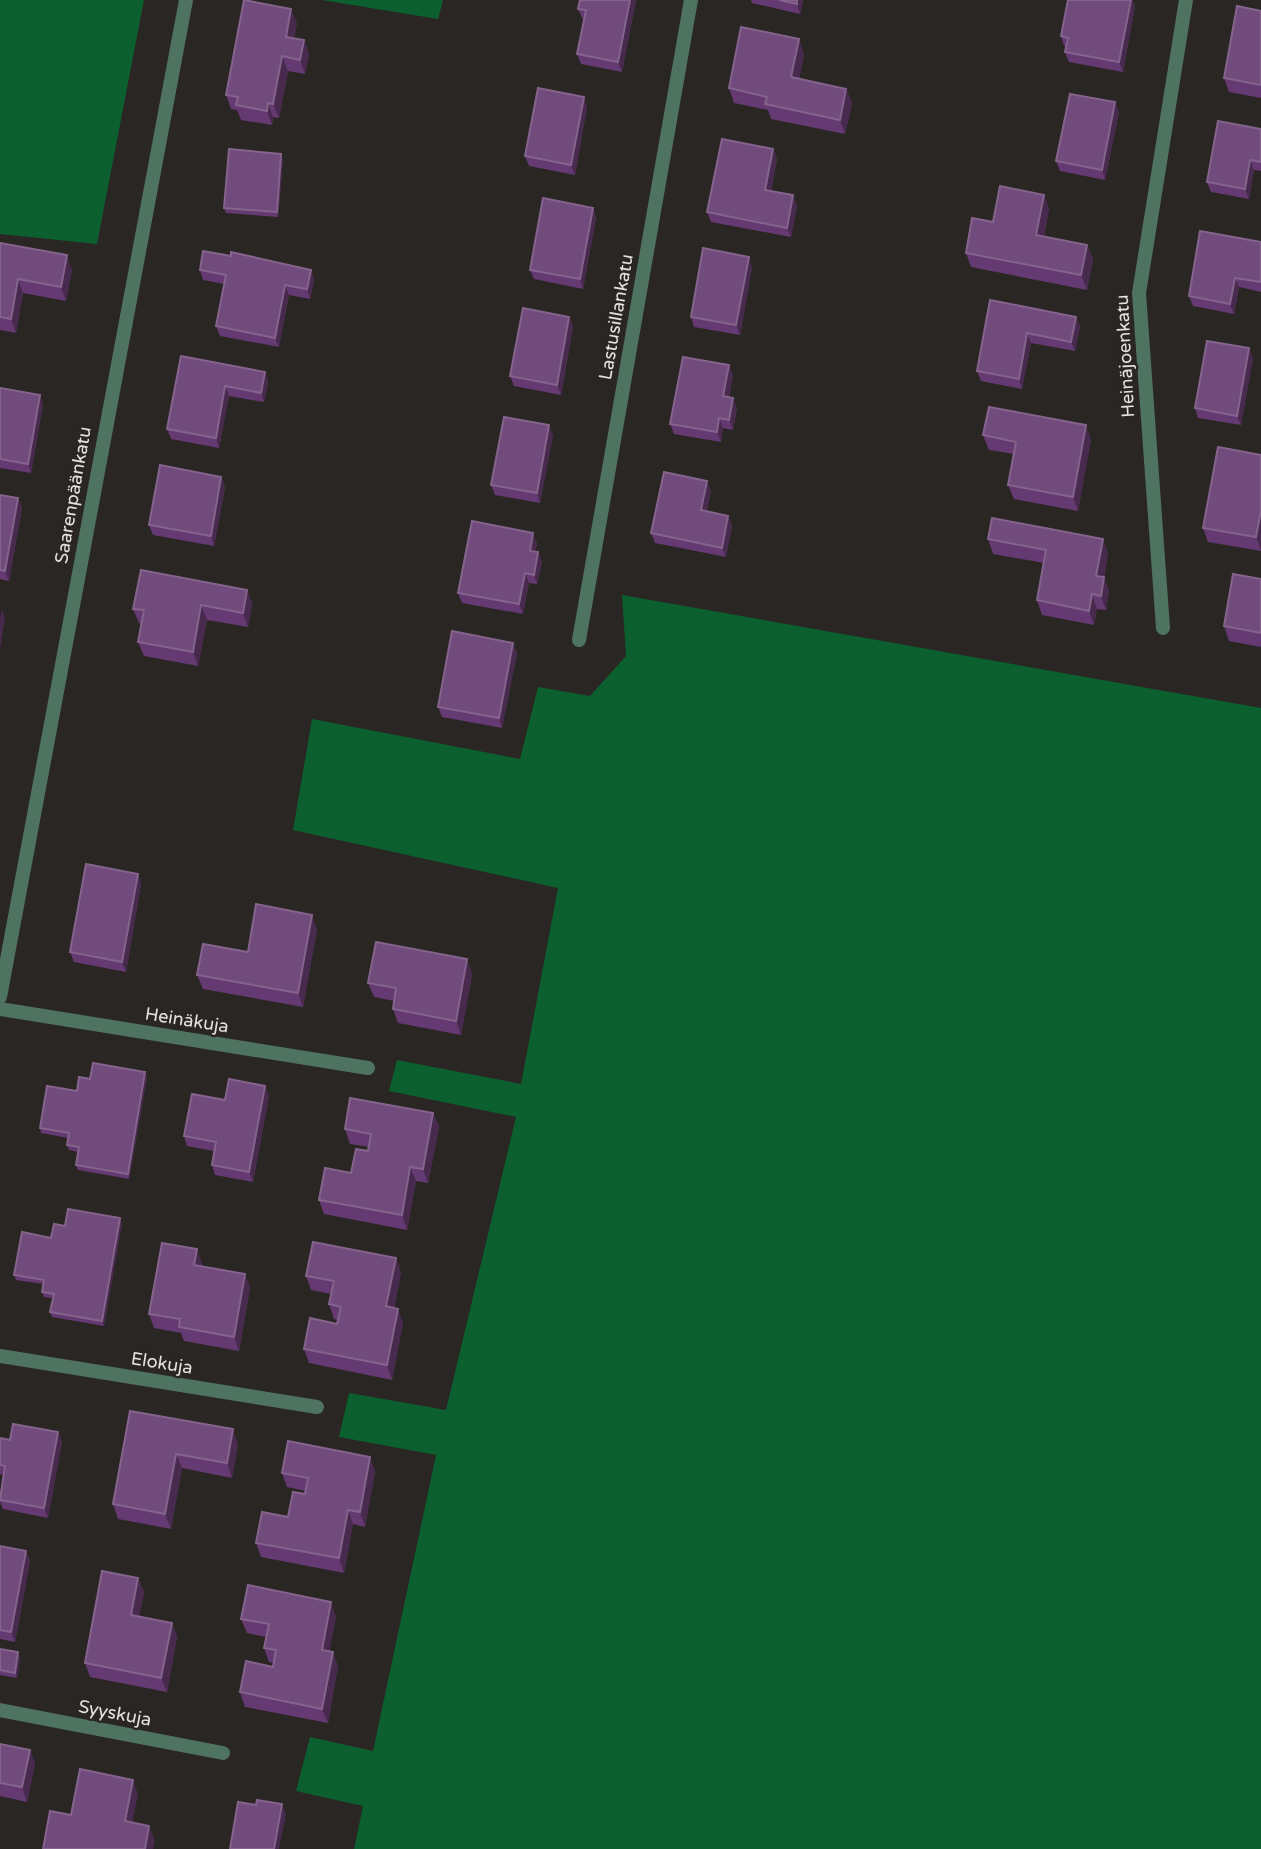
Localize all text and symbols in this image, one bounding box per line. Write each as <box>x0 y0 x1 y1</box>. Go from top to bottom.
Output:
street label: Lastusillankatu <box>594 252 638 382</box>
street label: Heinäjoenkatu <box>1111 294 1139 418</box>
street label: Saarenpäänkatu <box>50 425 96 565</box>
street label: Heinäkuja <box>144 1003 230 1037</box>
street label: Elokuja <box>129 1347 195 1379</box>
street label: Syyskuja <box>77 1695 153 1731</box>

